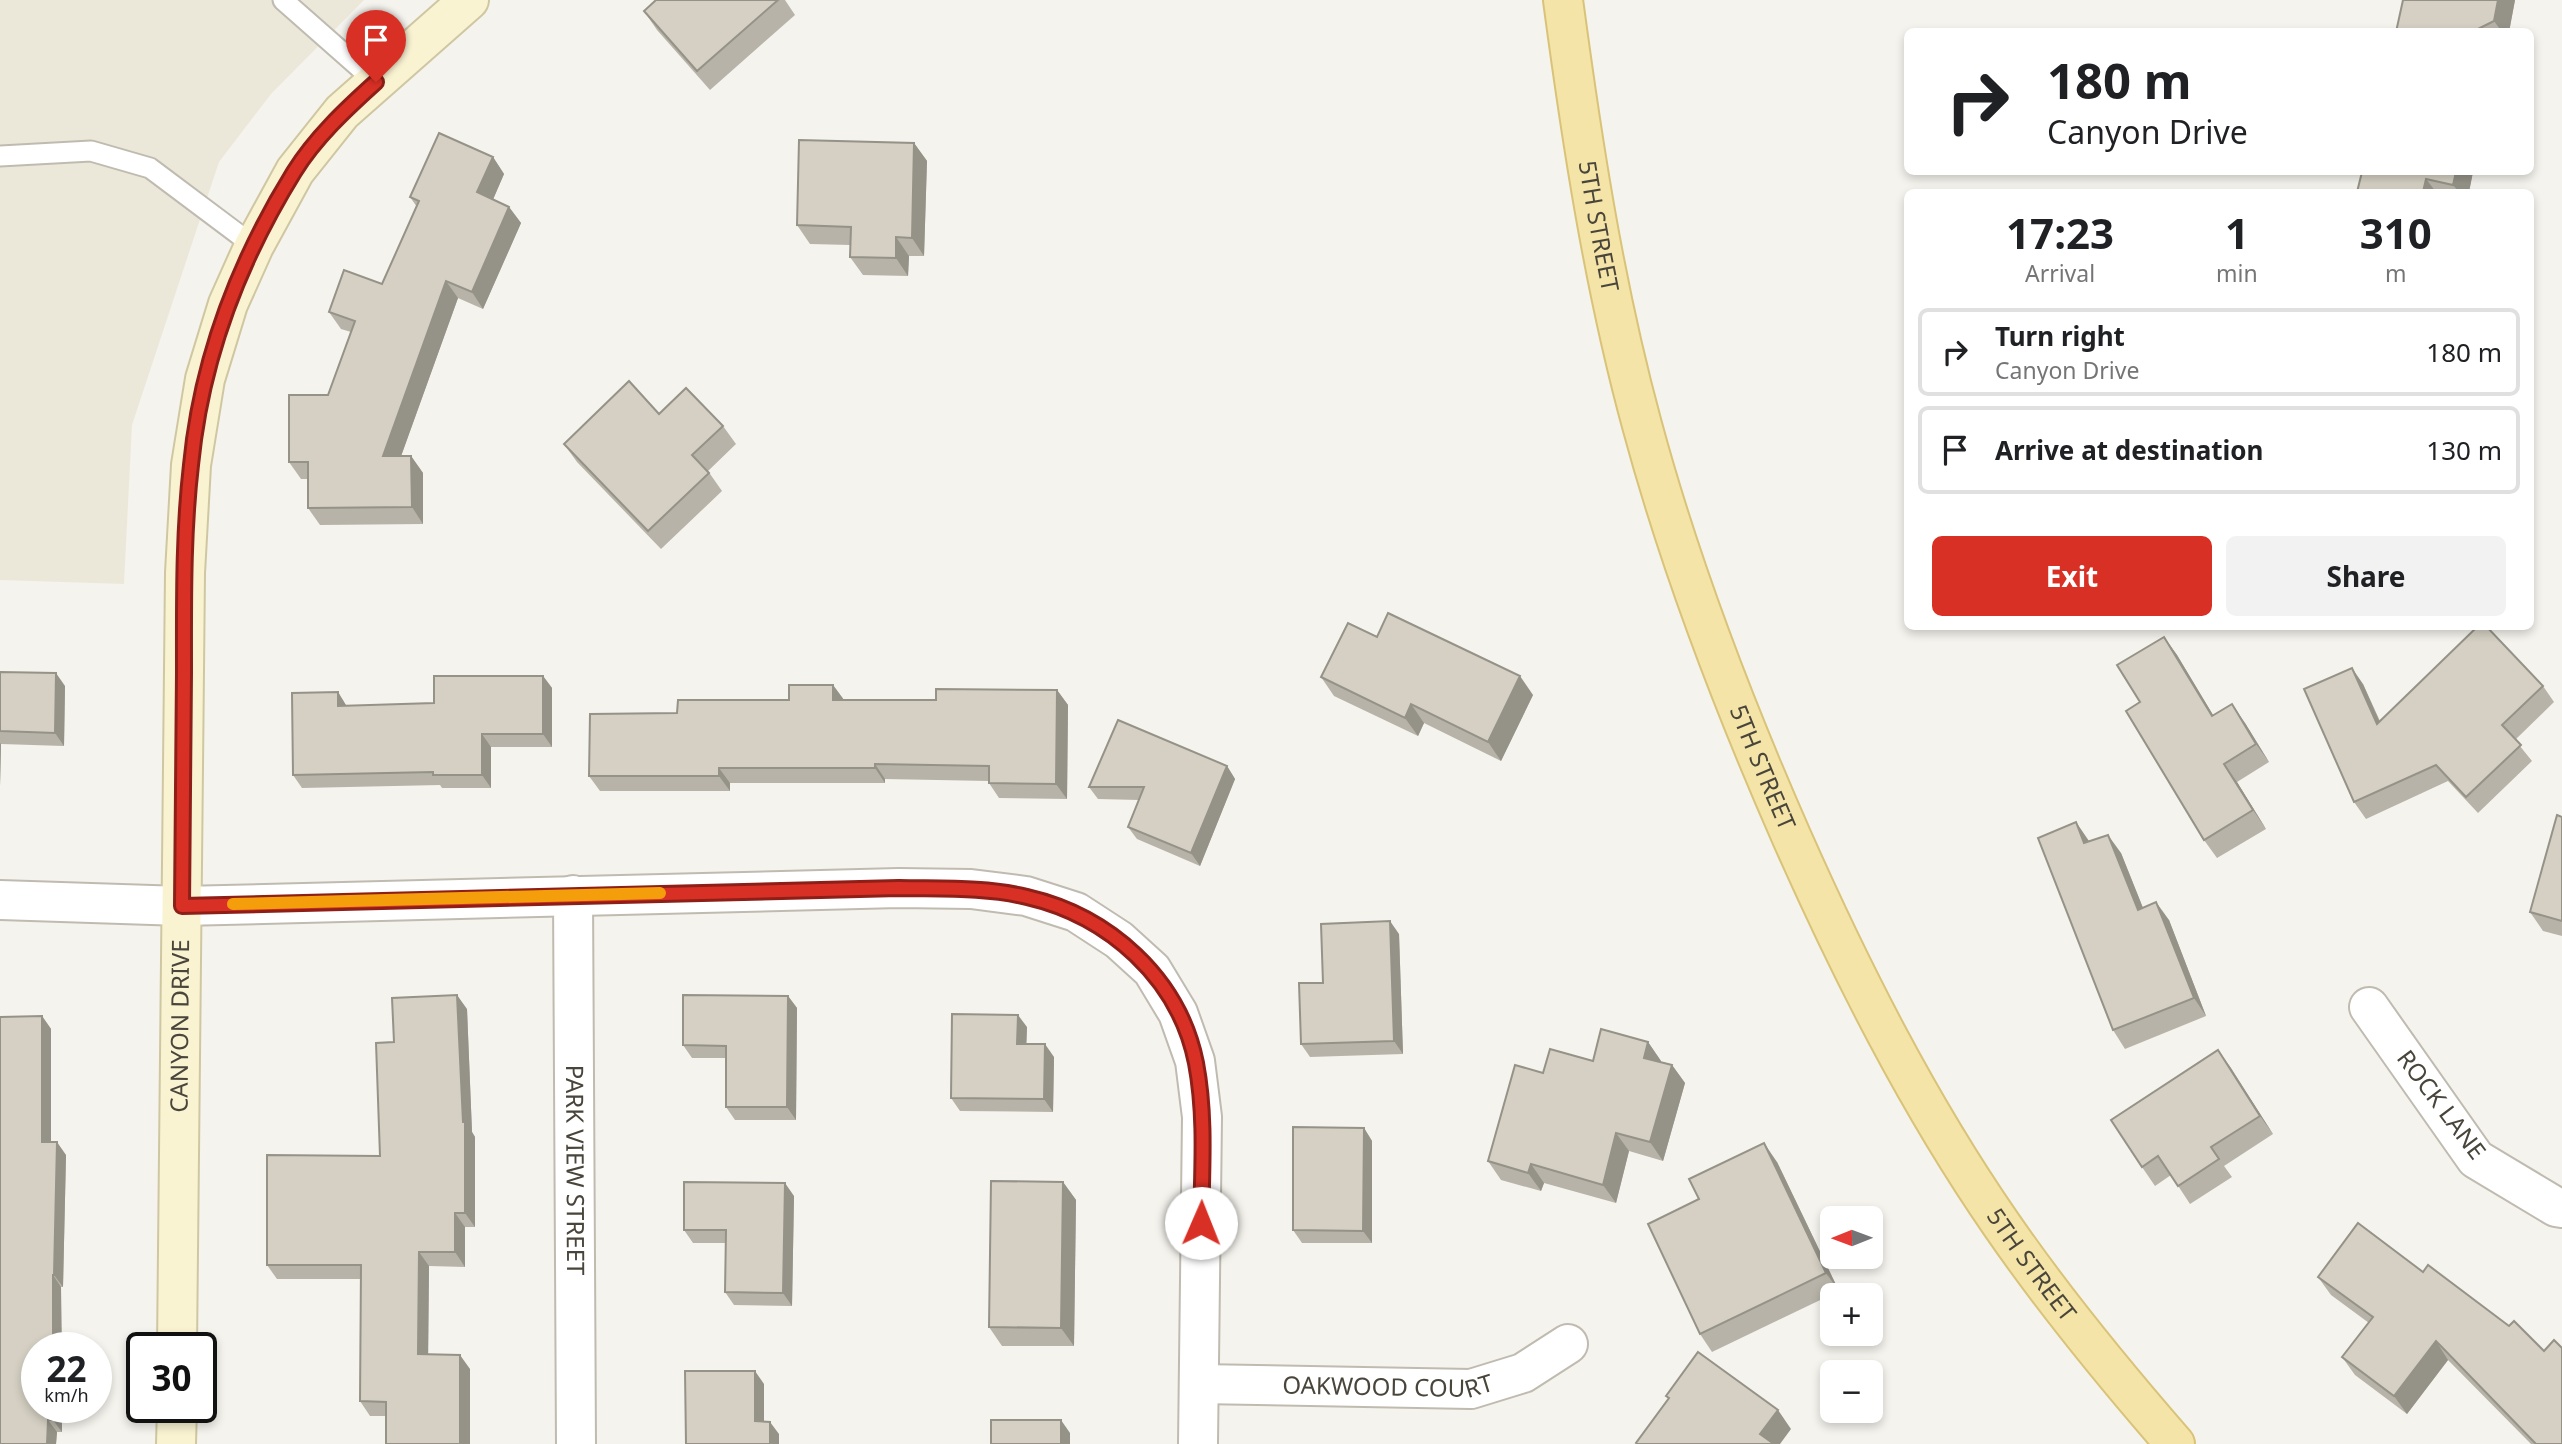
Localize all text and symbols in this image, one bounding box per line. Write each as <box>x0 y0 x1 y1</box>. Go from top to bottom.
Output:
pin <box>346 10 406 82</box>
icon: arrive <box>357 21 395 59</box>
text: 180 m <box>2047 47 2192 113</box>
icon: right <box>1932 56 2023 147</box>
text: Canyon Drive <box>2047 110 2248 153</box>
street label: 5TH STREET <box>1572 158 1628 295</box>
text: 17:23 <box>2006 204 2114 261</box>
text: 1 <box>2225 204 2249 261</box>
text: 310 <box>2360 204 2432 261</box>
text: Arrival <box>2025 257 2095 289</box>
text: min <box>2216 257 2258 289</box>
text: m <box>2385 257 2407 289</box>
text: Turn right <box>1995 318 2125 354</box>
icon: right <box>1936 333 1974 371</box>
text: 180 m <box>2426 334 2502 370</box>
text: Canyon Drive <box>1995 354 2139 386</box>
icon: arrive <box>1936 431 1974 469</box>
text: Arrive at destination <box>1995 432 2264 468</box>
text: 130 m <box>2426 432 2502 468</box>
button: Exit <box>1932 536 2212 616</box>
button: Share <box>2226 536 2506 616</box>
street label: 5TH STREET <box>1723 700 1805 835</box>
street label: CANYON DRIVE <box>161 939 196 1113</box>
street label: ROCK LANE <box>2390 1042 2494 1166</box>
street label: PARK VIEW STREET <box>559 1065 593 1276</box>
position arrow <box>1164 1186 1238 1260</box>
street label: 5TH STREET <box>1980 1201 2085 1328</box>
north arrow <box>1820 1206 1883 1269</box>
map controls <box>1820 1206 1883 1423</box>
button: + <box>1820 1283 1883 1346</box>
speed limit sign: 30 <box>126 1332 217 1423</box>
text: 22 <box>46 1345 87 1392</box>
button: − <box>1820 1360 1883 1423</box>
street label: OAKWOOD COURT <box>1282 1365 1498 1405</box>
text: km/h <box>44 1383 89 1407</box>

